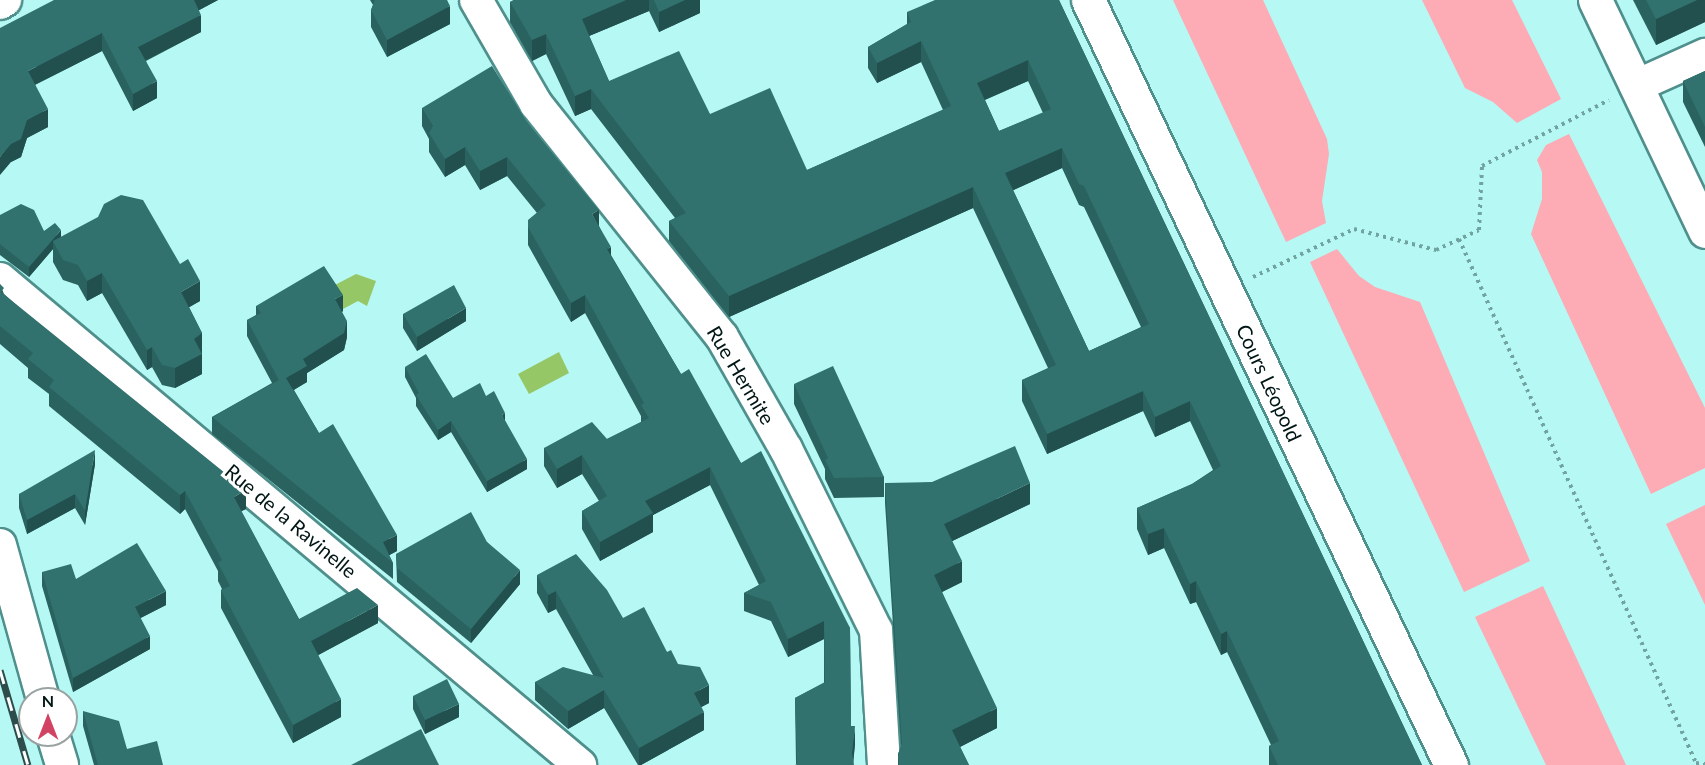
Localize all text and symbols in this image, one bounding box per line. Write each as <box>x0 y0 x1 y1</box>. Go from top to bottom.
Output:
street label: Rue Hermite <box>702 321 780 429</box>
street label: Cours Léopold <box>1231 321 1307 445</box>
street label: Rue de la Ravinelle <box>220 459 362 583</box>
north arrow <box>18 687 78 747</box>
text: N <box>42 691 54 710</box>

